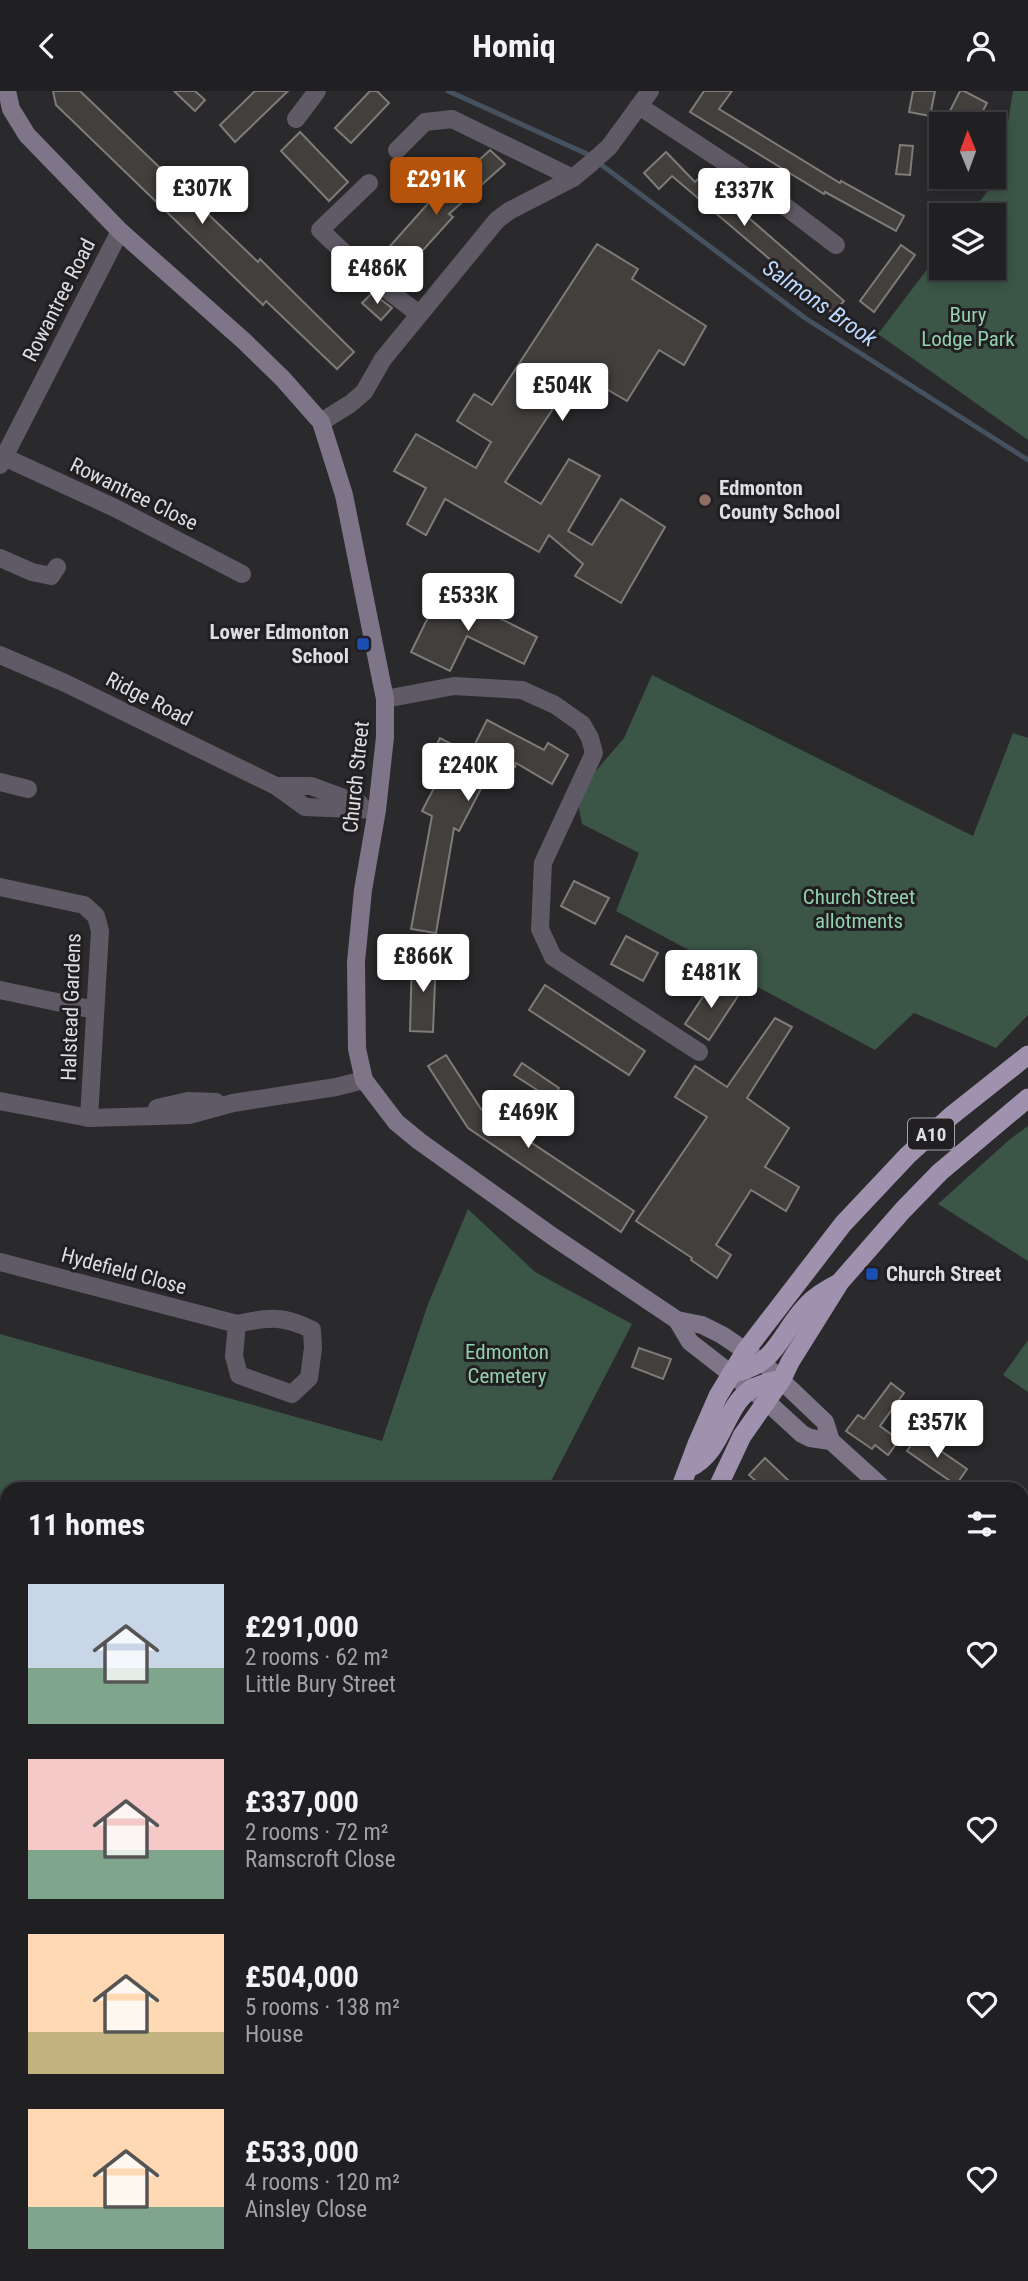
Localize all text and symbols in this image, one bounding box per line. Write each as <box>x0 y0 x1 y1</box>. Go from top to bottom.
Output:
icon: back <box>28 27 66 65</box>
text: Homiq <box>472 27 556 65</box>
icon: person <box>962 27 1000 65</box>
north arrow <box>929 112 1006 189</box>
map controls <box>929 112 1006 280</box>
pin: £291K <box>387 157 485 217</box>
text: £291K <box>406 166 466 193</box>
pin: £307K <box>153 167 251 226</box>
pin: £337K <box>695 169 793 228</box>
text: £307K <box>172 175 232 202</box>
text: £337K <box>714 177 774 204</box>
button: layers <box>929 203 1006 280</box>
street label: Rowantree Road <box>18 235 100 365</box>
pin: £486K <box>328 247 426 306</box>
water label: Salmons Brook <box>758 254 883 353</box>
text: £486K <box>347 255 407 282</box>
park label: Bury Lodge Park <box>921 303 1015 351</box>
pin: £504K <box>513 363 611 423</box>
text: £504K <box>532 372 592 399</box>
street label: Rowantree Close <box>66 453 202 535</box>
place label: Edmonton County School <box>719 476 840 524</box>
marker: Edmonton County School <box>697 492 713 508</box>
pin: £533K <box>419 573 517 633</box>
text: £533K <box>438 582 498 609</box>
place label: Lower Edmonton School <box>210 620 349 668</box>
marker: Lower Edmonton School <box>355 636 371 652</box>
street label: Ridge Road <box>102 667 196 731</box>
street label: Church Street <box>338 720 374 834</box>
pin: £240K <box>419 743 517 803</box>
text: £240K <box>438 752 498 779</box>
park label: Church Street allotments <box>803 885 915 933</box>
street label: Halstead Gardens <box>56 933 86 1081</box>
pin: £866K <box>374 935 472 994</box>
text: £866K <box>393 943 453 970</box>
pin: £481K <box>662 951 760 1010</box>
text: £481K <box>681 959 741 986</box>
pin: £469K <box>479 1091 577 1150</box>
text: £469K <box>498 1099 558 1126</box>
road number: A10 <box>908 1119 954 1149</box>
street label: Hydefield Close <box>59 1243 189 1299</box>
place label: Church Street <box>886 1262 1001 1286</box>
marker: Church Street <box>864 1266 880 1282</box>
park label: Edmonton Cemetery <box>465 1340 549 1388</box>
pin: £357K <box>888 1401 986 1460</box>
text: £357K <box>907 1409 967 1436</box>
icon: filters <box>963 1505 1001 1543</box>
text: 11 homes <box>28 1507 145 1542</box>
text: £291,000 <box>245 1609 359 1644</box>
icon: home <box>84 1612 168 1696</box>
icon: heart <box>963 1635 1001 1673</box>
text: 2 rooms · 62 m² <box>245 1644 388 1671</box>
text: Little Bury Street <box>245 1671 396 1698</box>
text: £337,000 <box>245 1784 359 1819</box>
icon: home <box>84 1787 168 1871</box>
icon: heart <box>963 1810 1001 1848</box>
text: 2 rooms · 72 m² <box>245 1819 388 1846</box>
text: Ramscroft Close <box>245 1846 395 1873</box>
text: £504,000 <box>245 1959 359 1994</box>
icon: home <box>84 1962 168 2046</box>
icon: heart <box>963 1985 1001 2023</box>
text: 5 rooms · 138 m² <box>245 1994 400 2021</box>
text: House <box>245 2021 303 2048</box>
text: £533,000 <box>245 2134 359 2169</box>
icon: home <box>84 2137 168 2221</box>
icon: heart <box>963 2160 1001 2198</box>
text: 4 rooms · 120 m² <box>245 2169 400 2196</box>
text: Ainsley Close <box>245 2196 367 2223</box>

